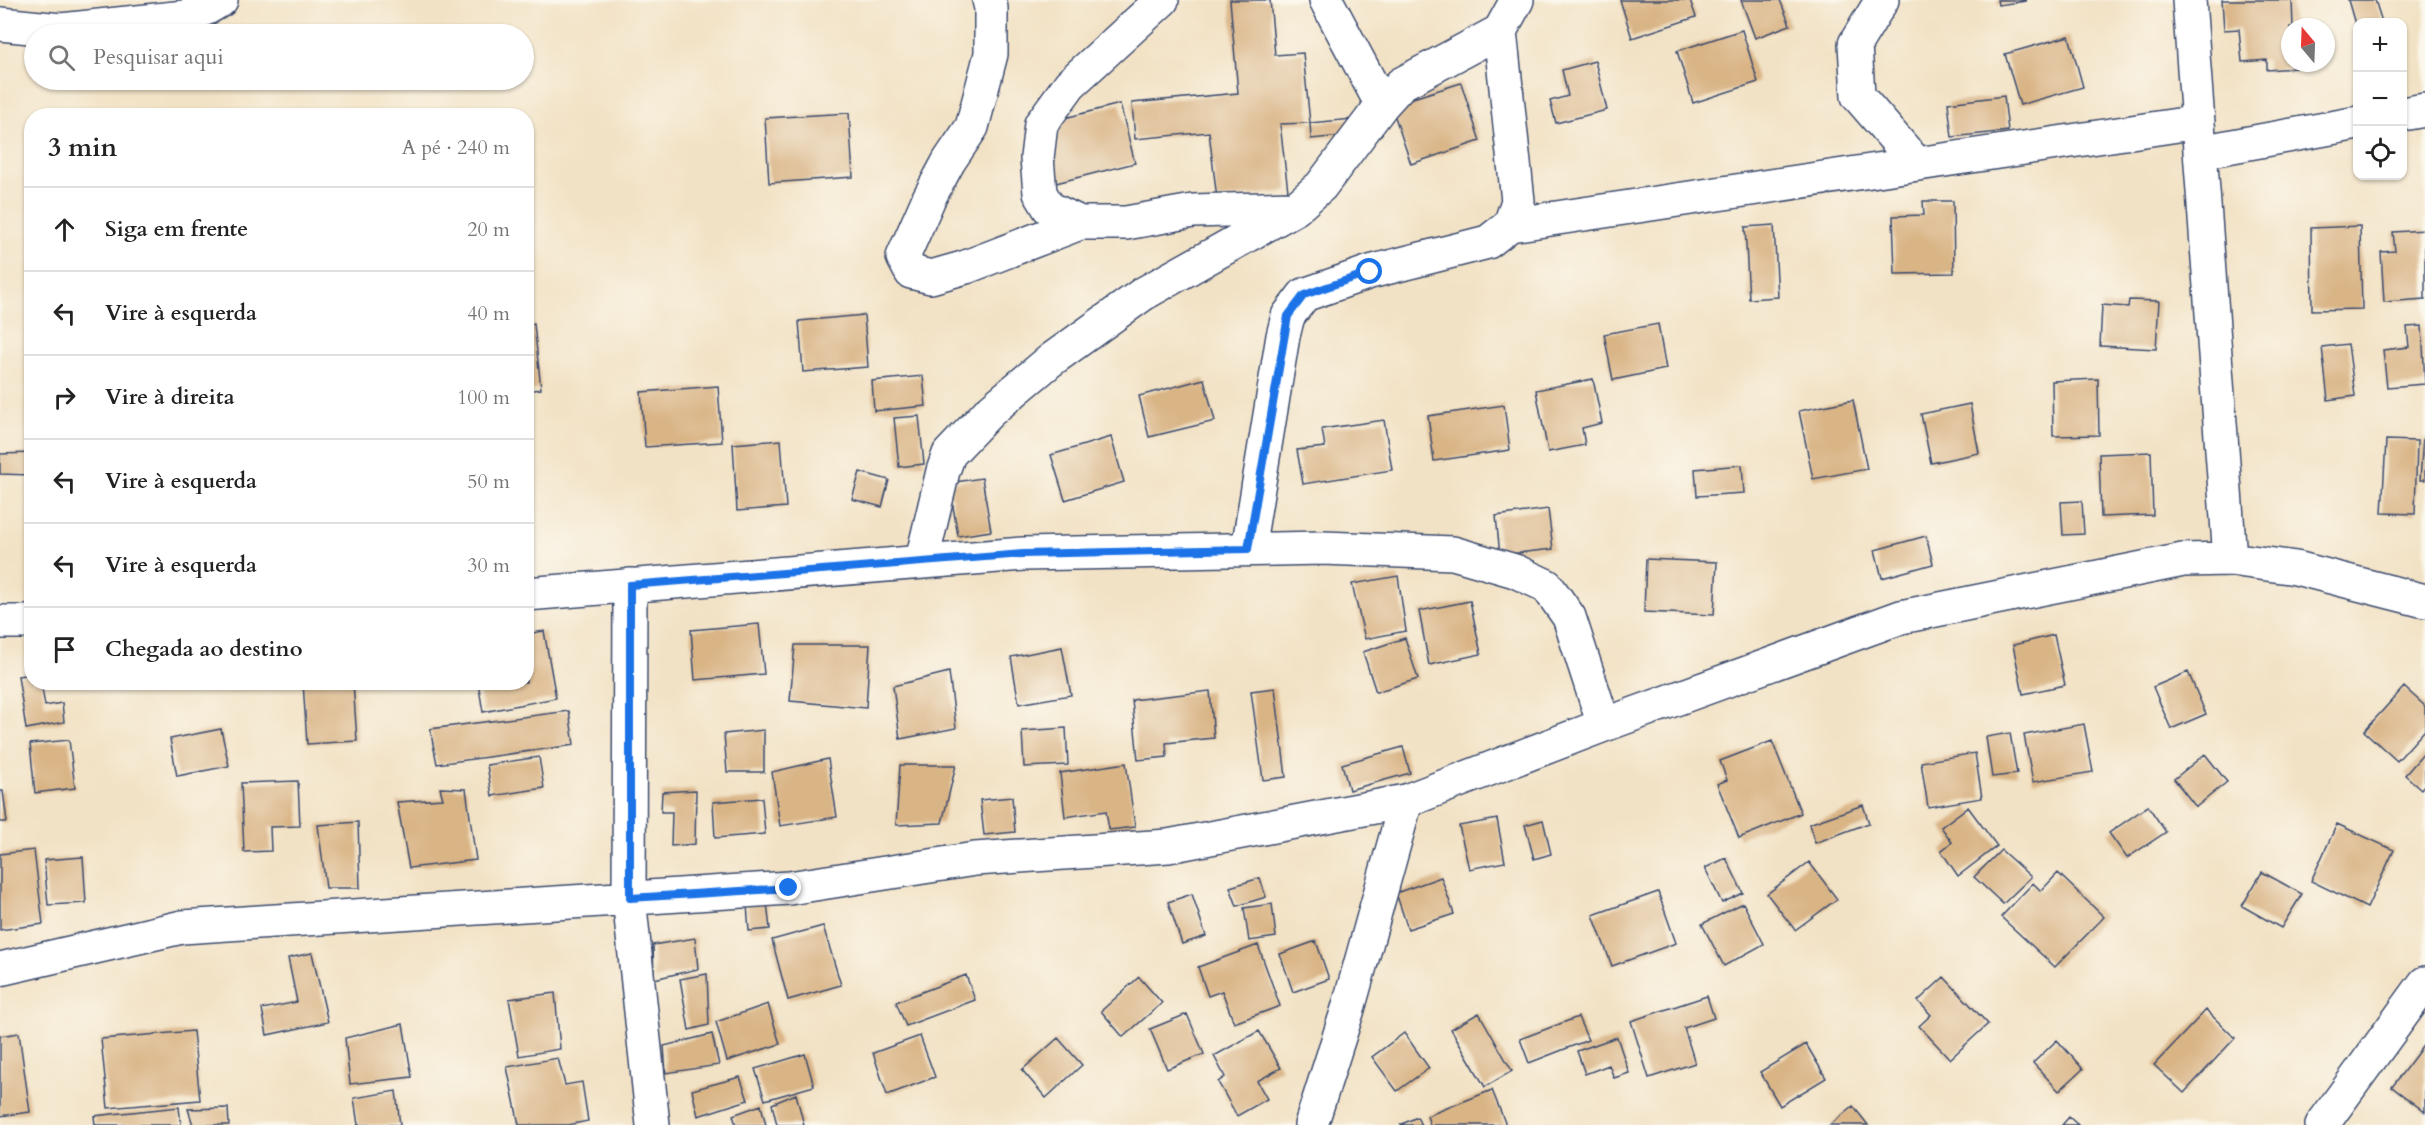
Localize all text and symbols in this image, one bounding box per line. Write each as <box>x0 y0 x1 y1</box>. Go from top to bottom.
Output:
north arrow <box>2281 18 2335 72</box>
map controls <box>2353 18 2407 180</box>
button: + <box>2353 18 2407 72</box>
search box <box>24 24 534 90</box>
icon: search <box>45 41 78 74</box>
text: Pesquisar aqui <box>93 42 224 72</box>
button: − <box>2353 72 2407 126</box>
button: locate <box>2353 126 2407 180</box>
text: 3 min <box>48 130 117 165</box>
text: A pé · 240 m <box>402 134 510 161</box>
icon: ahead <box>48 213 81 246</box>
text: Siga em frente <box>105 214 248 244</box>
text: 20 m <box>467 216 510 243</box>
route start <box>1356 258 1382 284</box>
icon: left <box>48 297 81 330</box>
text: Vire à esquerda <box>105 298 257 328</box>
text: 40 m <box>467 300 510 327</box>
icon: right <box>48 381 81 414</box>
text: Vire à direita <box>105 382 235 412</box>
text: 100 m <box>457 384 510 411</box>
icon: left <box>48 465 81 498</box>
text: Vire à esquerda <box>105 466 257 496</box>
text: 50 m <box>467 468 510 495</box>
icon: left <box>48 549 81 582</box>
text: Vire à esquerda <box>105 550 257 580</box>
text: 30 m <box>467 552 510 579</box>
icon: arrive <box>48 633 81 666</box>
text: Chegada ao destino <box>105 634 303 664</box>
route end <box>775 874 801 900</box>

